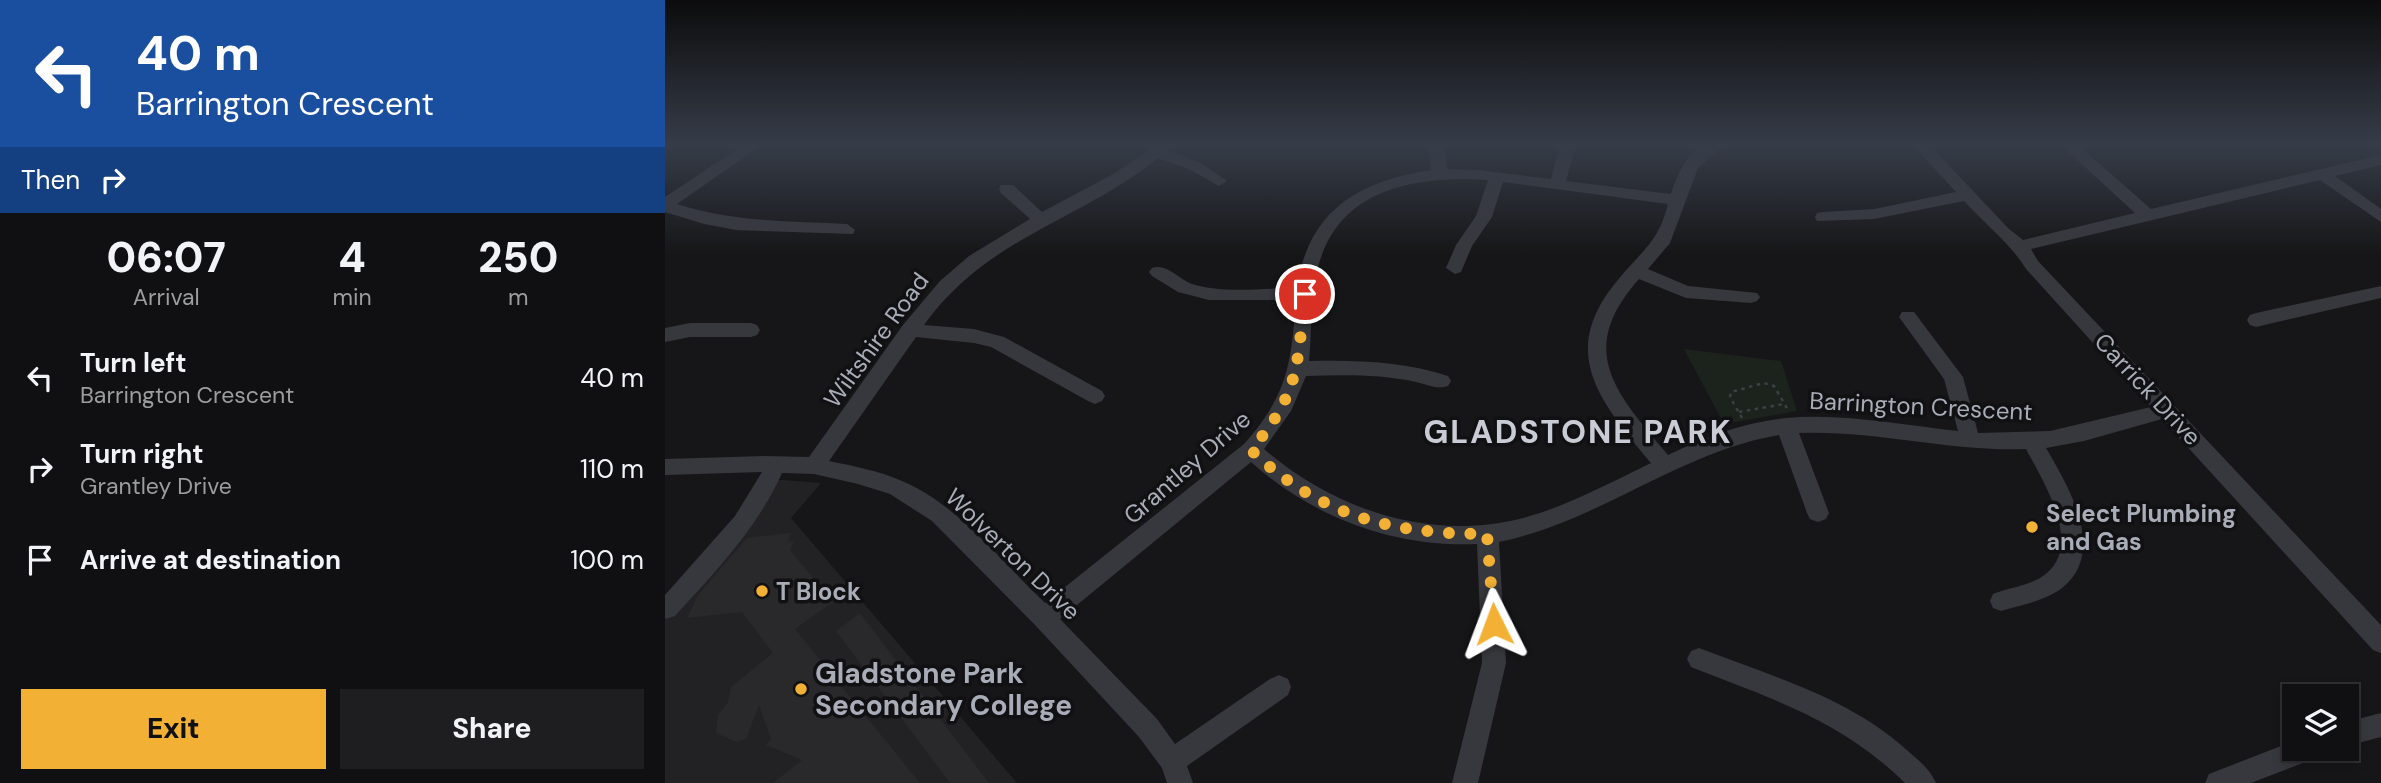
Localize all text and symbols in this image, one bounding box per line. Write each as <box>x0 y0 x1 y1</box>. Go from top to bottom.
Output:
text: 40 m <box>136 21 260 85</box>
icon: left <box>21 28 112 119</box>
text: Barrington Crescent <box>136 83 434 125</box>
icon: right <box>94 161 132 199</box>
text: Then <box>21 163 80 197</box>
text: 06:07 <box>107 230 226 285</box>
text: 4 <box>338 230 366 285</box>
text: 250 <box>478 230 558 285</box>
pin <box>1275 264 1335 324</box>
street label: Wiltshire Road <box>817 266 935 414</box>
icon: arrive <box>1286 275 1324 313</box>
text: Arrival <box>133 282 200 312</box>
text: min <box>332 282 372 312</box>
text: m <box>508 282 529 312</box>
street label: Carrick Drive <box>2088 326 2208 452</box>
text: Turn left <box>80 346 187 380</box>
icon: left <box>21 359 59 397</box>
text: 40 m <box>580 361 644 395</box>
text: Barrington Crescent <box>80 380 294 410</box>
street label: Barrington Crescent <box>1809 385 2033 427</box>
street label: Grantley Drive <box>1117 403 1257 531</box>
district label: GLADSTONE PARK <box>1423 411 1733 453</box>
text: Turn right <box>80 437 204 471</box>
icon: right <box>21 450 59 488</box>
text: 110 m <box>580 452 644 486</box>
text: Grantley Drive <box>80 471 232 501</box>
street label: Wolverton Drive <box>939 482 1087 626</box>
place label: Select Plumbing and Gas <box>2046 498 2236 557</box>
marker: Select Plumbing and Gas <box>2024 519 2040 535</box>
icon: arrive <box>21 541 59 579</box>
text: Arrive at destination <box>80 543 341 577</box>
text: 100 m <box>570 543 644 577</box>
place label: T Block <box>776 576 861 607</box>
marker: T Block <box>754 583 770 599</box>
position arrow <box>1457 587 1531 661</box>
place label: Gladstone Park Secondary College <box>815 655 1072 724</box>
marker: Gladstone Park Secondary College <box>793 681 809 697</box>
map controls <box>2282 684 2359 761</box>
button: layers <box>2282 684 2359 761</box>
button: Exit <box>21 689 326 769</box>
button: Share <box>340 689 644 769</box>

